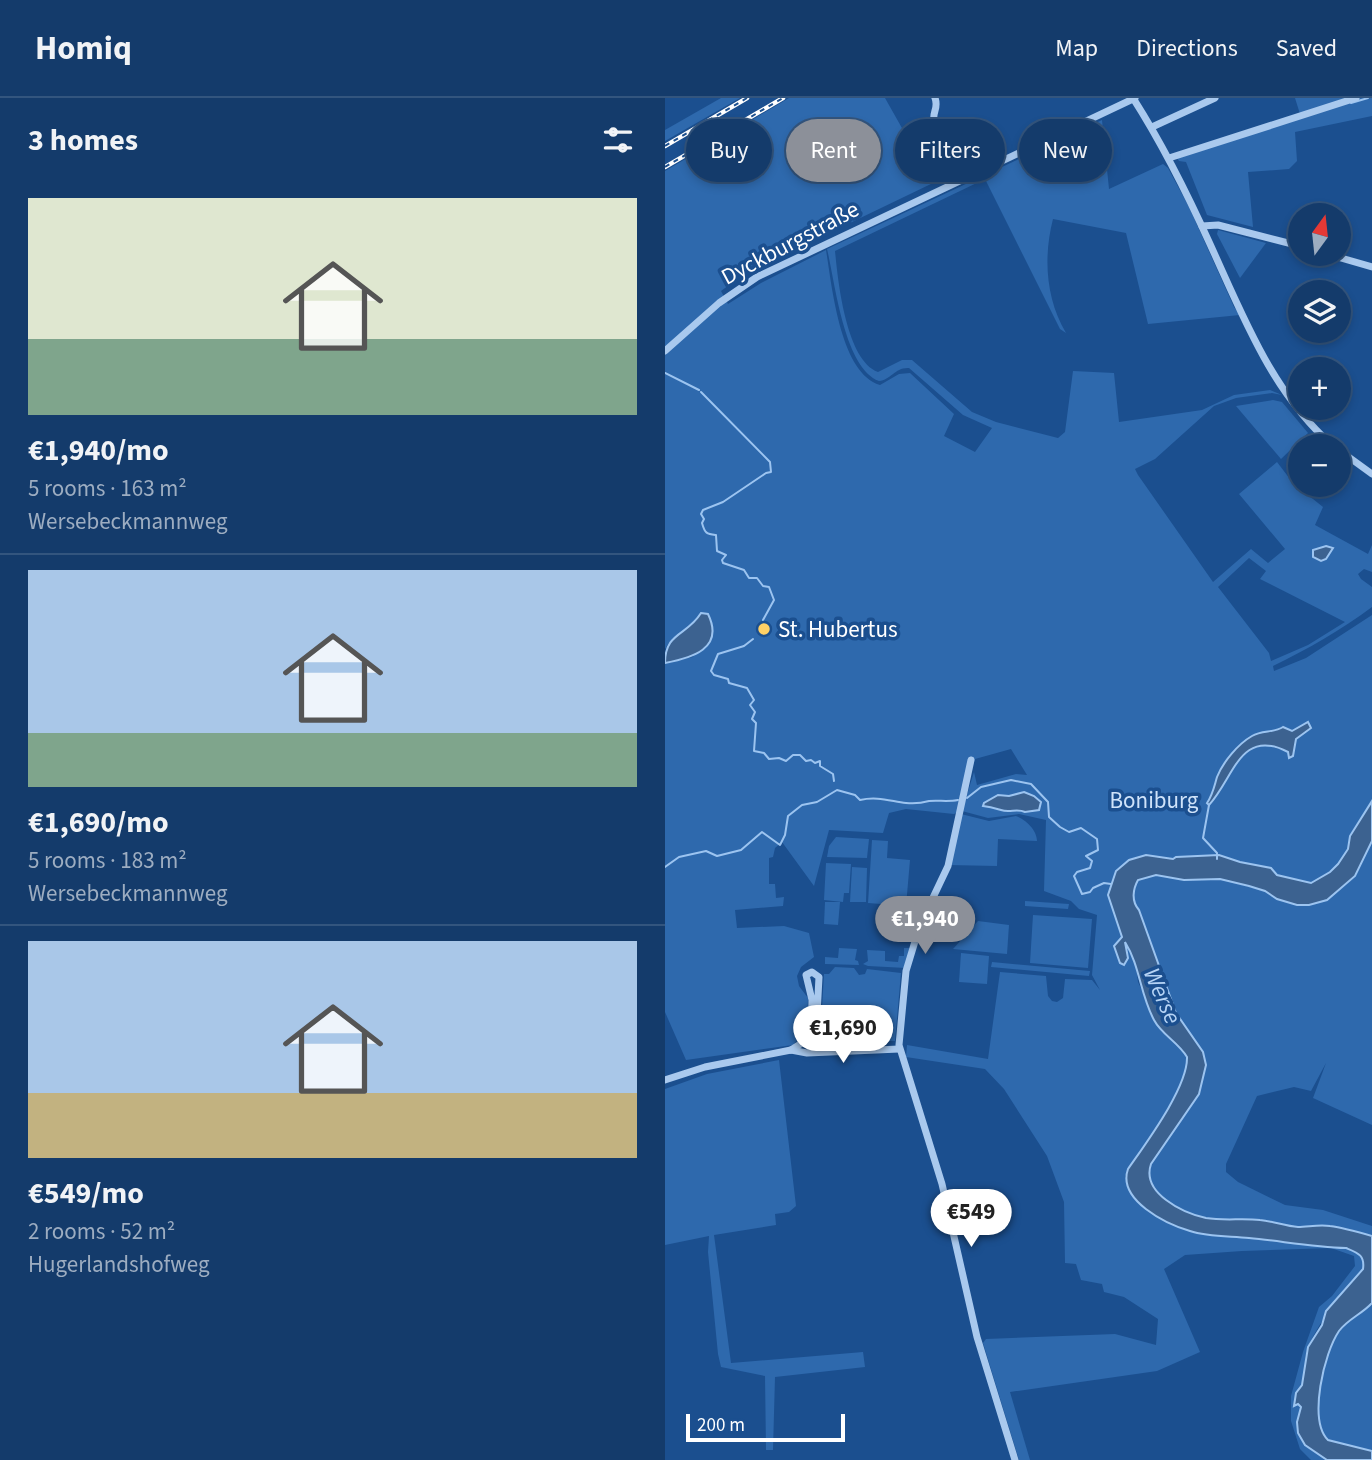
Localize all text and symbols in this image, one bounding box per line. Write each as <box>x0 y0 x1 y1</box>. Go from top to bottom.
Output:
text: Homiq <box>35 25 132 72</box>
text: Map <box>1055 31 1098 66</box>
text: Directions <box>1136 31 1238 66</box>
text: Saved <box>1276 31 1337 66</box>
text: 3 homes <box>28 119 138 162</box>
chip: Buy <box>686 119 772 182</box>
chip: Rent <box>786 119 881 182</box>
chip: Filters <box>895 119 1005 182</box>
chip: New <box>1019 119 1112 182</box>
icon: filters <box>599 121 637 159</box>
street label: Dyckburgstraße <box>715 193 865 293</box>
north arrow <box>1288 203 1351 266</box>
map controls <box>1288 203 1351 497</box>
icon: home <box>270 243 396 369</box>
button: layers <box>1288 280 1351 343</box>
button: + <box>1288 357 1351 420</box>
text: €1,940/mo <box>28 429 169 472</box>
button: − <box>1288 434 1351 497</box>
text: 5 rooms · 163 m² <box>28 472 187 505</box>
text: Wersebeckmannweg <box>28 505 227 538</box>
place label: St. Hubertus <box>778 613 898 646</box>
icon: home <box>270 615 396 741</box>
marker: St. Hubertus <box>756 621 772 637</box>
park label: Boniburg <box>1110 784 1199 817</box>
text: €1,690/mo <box>28 801 169 844</box>
text: 5 rooms · 183 m² <box>28 844 187 877</box>
text: Wersebeckmannweg <box>28 877 227 910</box>
pin: €1,940 <box>868 896 982 956</box>
text: €1,940 <box>891 902 959 935</box>
water label: Werse <box>1134 962 1190 1030</box>
icon: home <box>270 986 396 1112</box>
pin: €1,690 <box>786 1006 900 1065</box>
text: €1,690 <box>809 1011 877 1044</box>
text: €549/mo <box>28 1172 144 1215</box>
pin: €549 <box>930 1190 1012 1249</box>
text: €549 <box>947 1195 995 1228</box>
text: 2 rooms · 52 m² <box>28 1215 175 1248</box>
text: Hugerlandshofweg <box>28 1248 209 1281</box>
scale bar <box>686 1411 845 1443</box>
text: 200 m <box>697 1412 745 1439</box>

